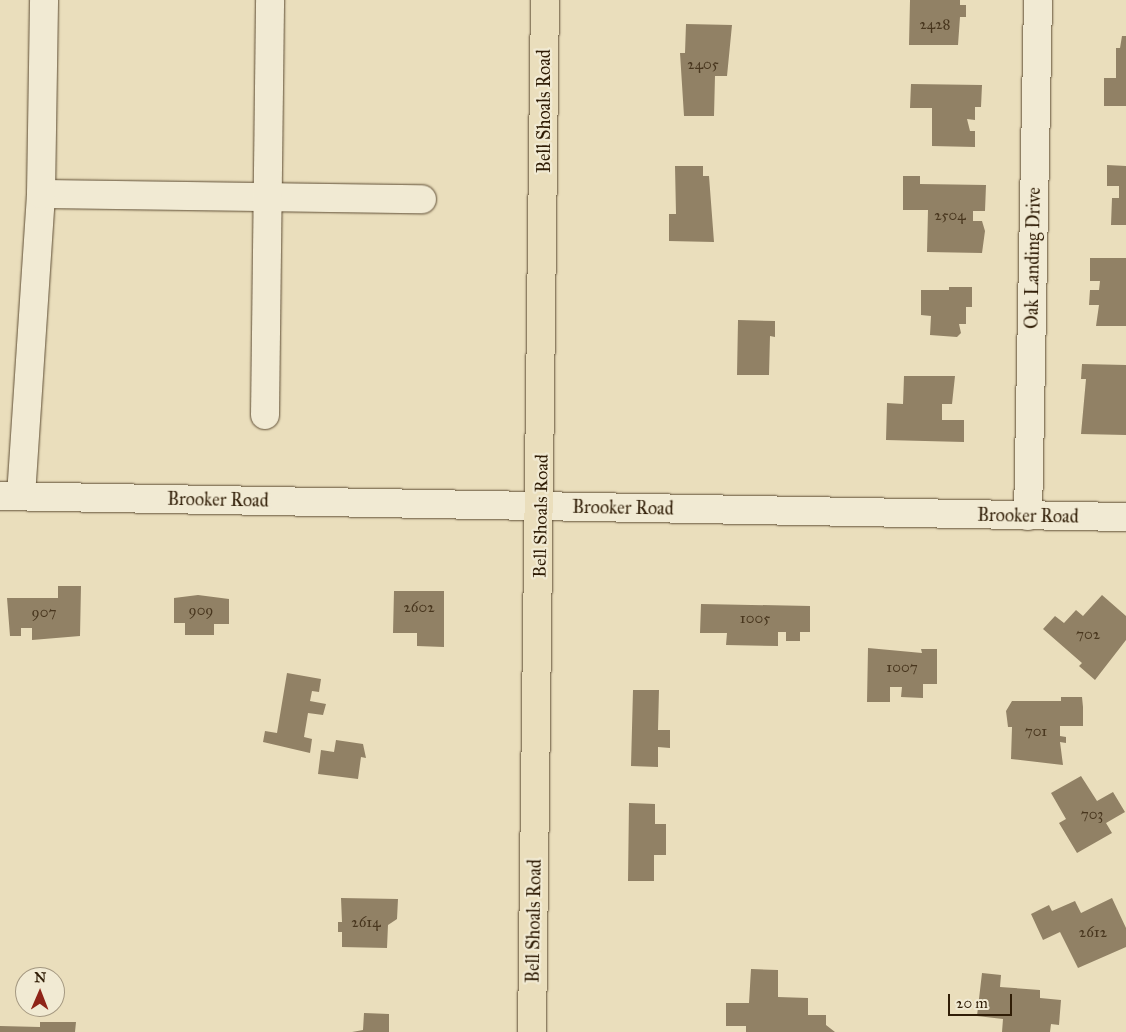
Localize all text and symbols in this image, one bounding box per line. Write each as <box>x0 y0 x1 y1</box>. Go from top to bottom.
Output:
house number: 2428 <box>919 16 951 34</box>
street label: Bell Shoals Road <box>533 49 555 173</box>
house number: 2405 <box>687 56 719 74</box>
street label: Oak Landing Drive <box>1021 187 1045 329</box>
house number: 2504 <box>934 207 966 225</box>
street label: Bell Shoals Road <box>529 454 553 578</box>
street label: Brooker Road <box>167 488 269 512</box>
street label: Brooker Road <box>572 496 674 520</box>
street label: Brooker Road <box>977 504 1079 528</box>
house number: 2602 <box>403 599 435 617</box>
house number: 909 <box>189 602 213 620</box>
house number: 907 <box>32 604 56 622</box>
house number: 1005 <box>740 610 770 628</box>
house number: 702 <box>1076 626 1100 644</box>
house number: 1007 <box>886 659 918 677</box>
house number: 701 <box>1025 723 1047 741</box>
house number: 703 <box>1081 806 1103 824</box>
street label: Bell Shoals Road <box>522 859 546 983</box>
house number: 2614 <box>351 914 381 932</box>
house number: 2612 <box>1079 924 1107 942</box>
north arrow <box>15 967 65 1017</box>
text: N <box>34 969 46 986</box>
scale bar <box>951 984 1015 1016</box>
text: 20 m <box>956 994 988 1012</box>

